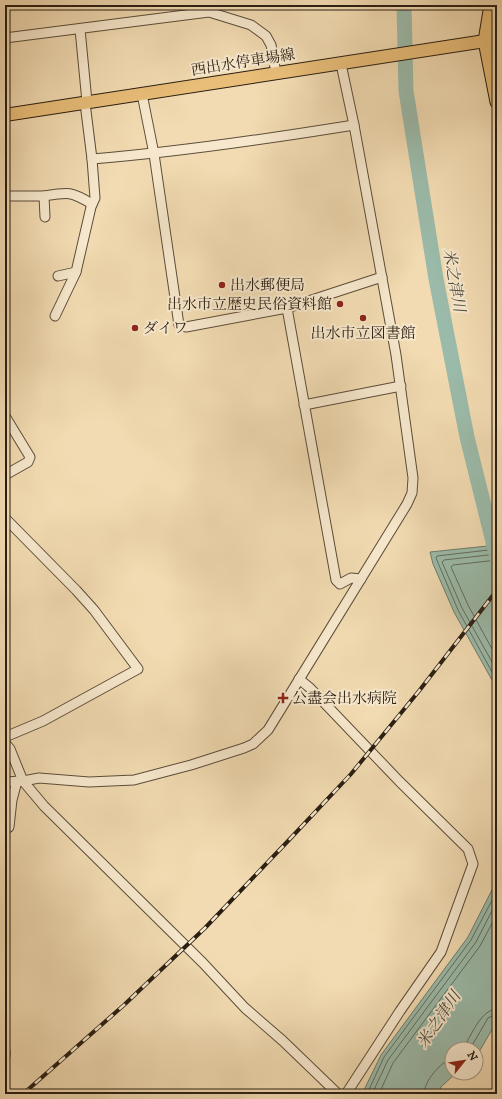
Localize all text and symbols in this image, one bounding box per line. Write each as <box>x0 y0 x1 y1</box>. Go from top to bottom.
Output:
street label: 西出水停車場線 <box>190 45 296 80</box>
water label: 米之津川 <box>439 247 470 315</box>
place label: 出水郵便局 <box>230 276 305 295</box>
marker: 出水郵便局 <box>217 280 227 290</box>
place label: 出水市立歴史民俗資料館 <box>167 295 332 314</box>
marker: 出水市立歴史民俗資料館 <box>335 299 345 309</box>
marker: 出水市立図書館 <box>358 313 368 323</box>
place label: ダイワ <box>143 319 188 338</box>
marker: ダイワ <box>130 323 140 333</box>
place label: 出水市立図書館 <box>310 324 416 343</box>
place label: 公盡会出水病院 <box>292 689 397 708</box>
marker: 公盡会出水病院 <box>277 692 289 704</box>
water label: 米之津川 <box>413 986 466 1052</box>
north arrow <box>444 1041 484 1081</box>
text: N <box>463 1049 480 1064</box>

